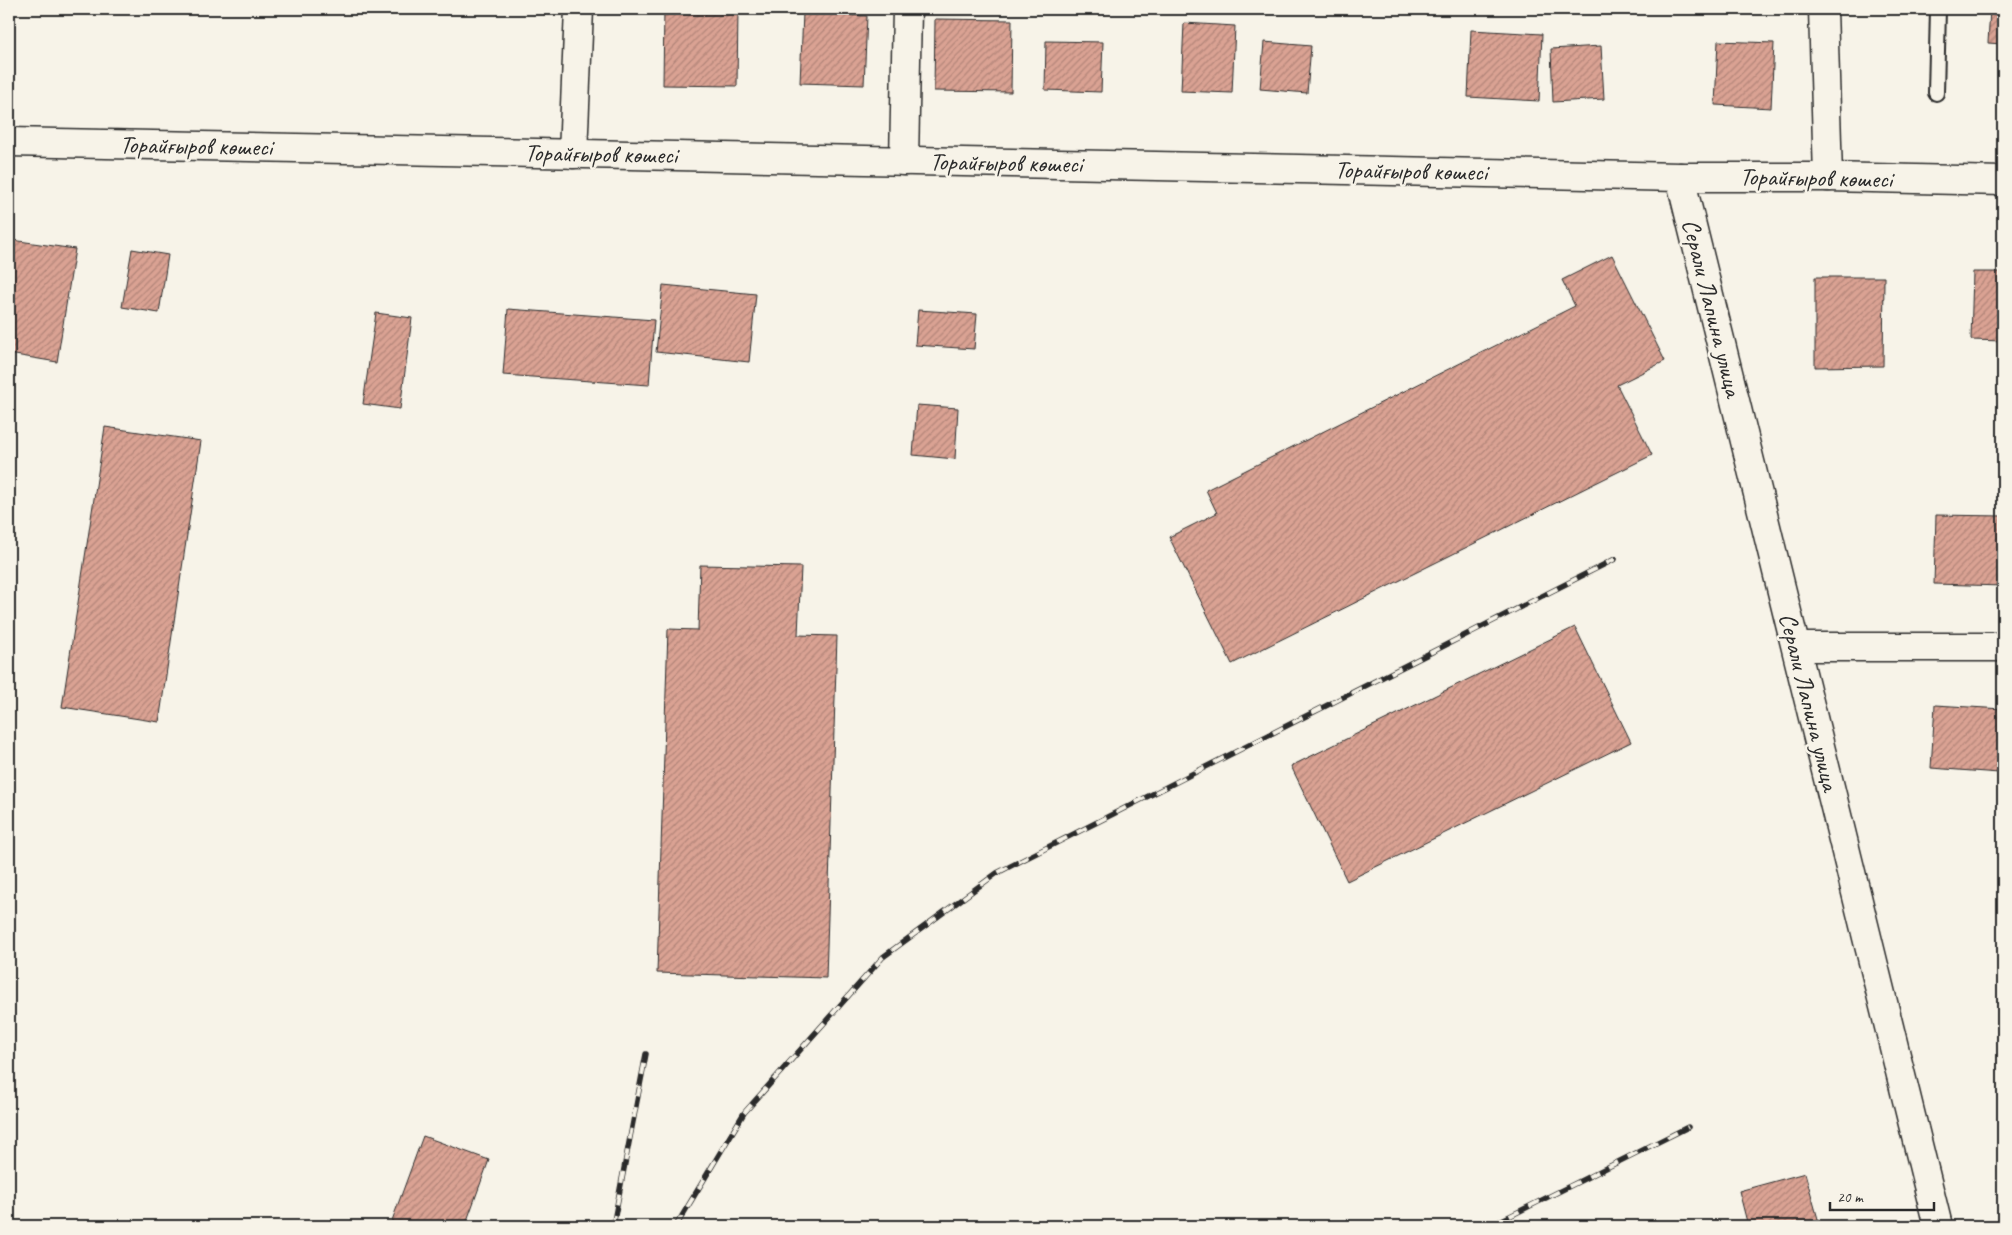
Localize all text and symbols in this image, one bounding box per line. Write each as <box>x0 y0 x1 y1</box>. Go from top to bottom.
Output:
street label: Торайғыров көшесі <box>119 129 276 163</box>
street label: Торайғыров көшесі <box>524 137 681 171</box>
street label: Торайғыров көшесі <box>929 146 1086 180</box>
street label: Торайғыров көшесі <box>1334 154 1491 188</box>
street label: Торайғыров көшесі <box>1739 161 1896 195</box>
street label: Серали Лапина улица <box>1674 216 1750 403</box>
street label: Серали Лапина улица <box>1771 610 1847 797</box>
scale bar <box>1830 1180 1933 1212</box>
text: 20 m <box>1837 1188 1864 1207</box>

